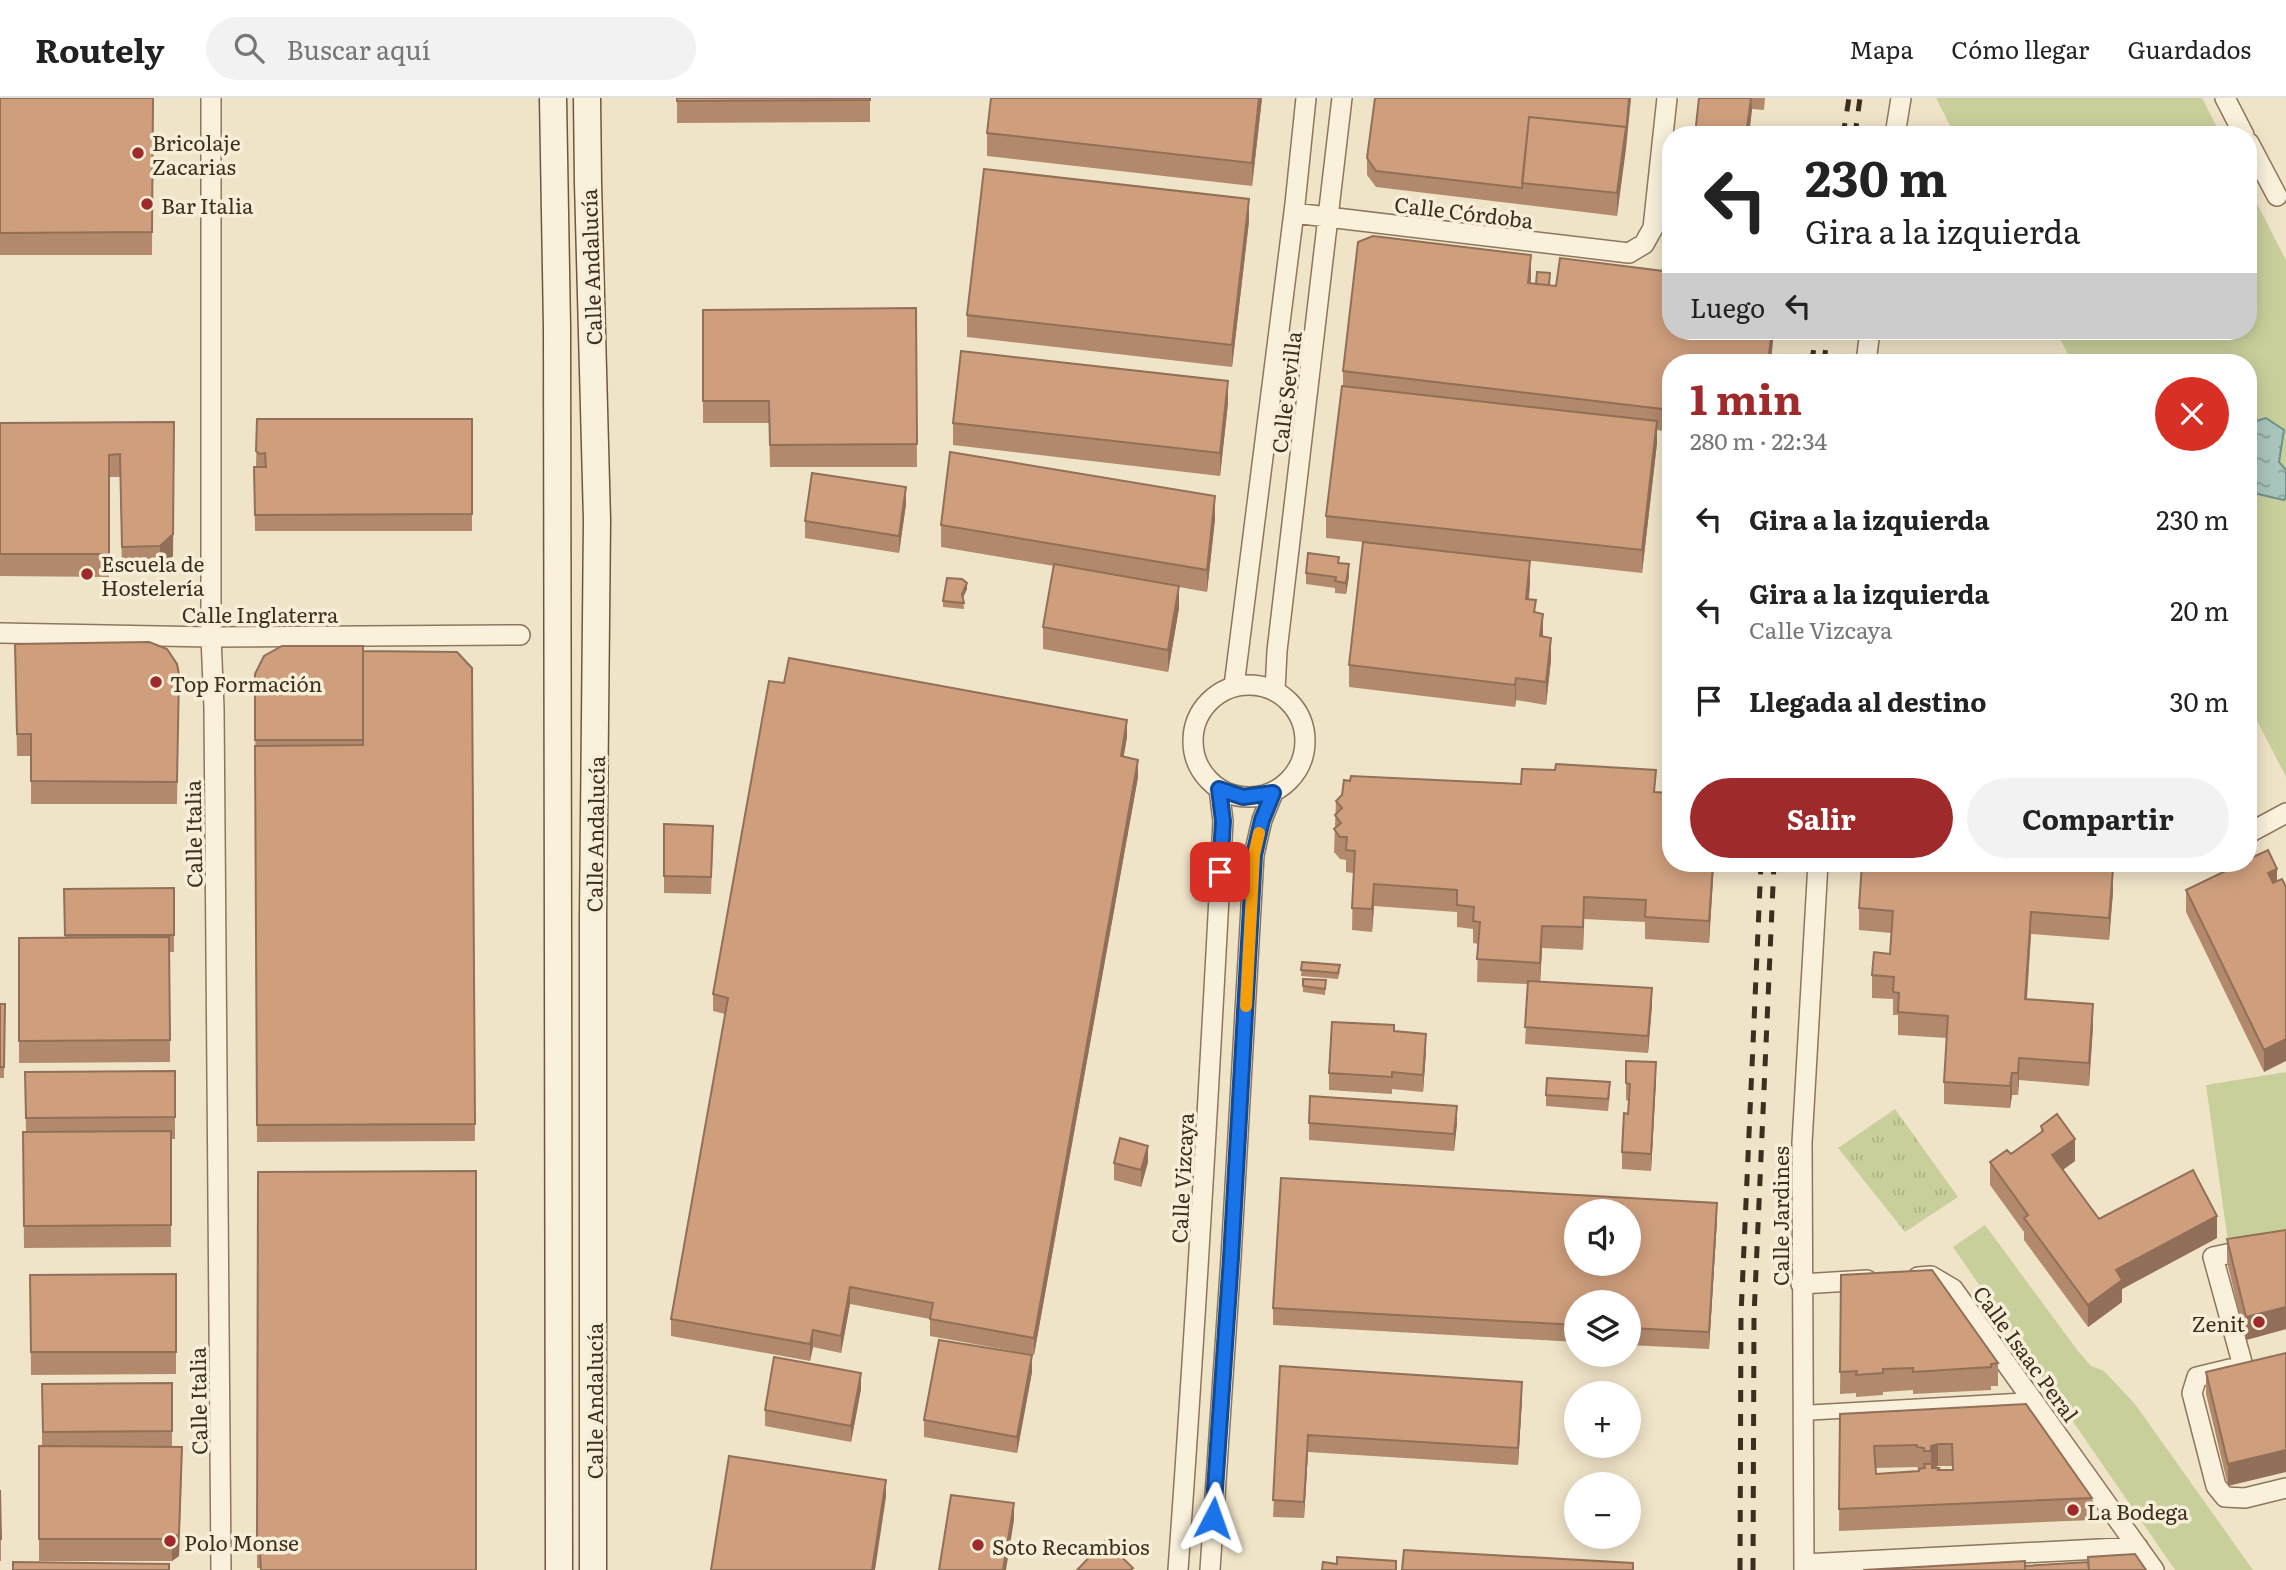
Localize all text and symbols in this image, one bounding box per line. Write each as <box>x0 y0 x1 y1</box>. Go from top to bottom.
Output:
search box <box>206 17 696 80</box>
text: Routely <box>35 24 164 73</box>
icon: search <box>230 29 268 67</box>
text: Buscar aquí <box>286 29 430 68</box>
text: Mapa <box>1849 31 1913 66</box>
text: Cómo llegar <box>1951 31 2089 66</box>
text: Guardados <box>2127 31 2251 66</box>
place label: Bricolaje Zacarias <box>152 126 241 181</box>
text: 230 m <box>1805 139 1948 212</box>
marker: Bricolaje Zacarias <box>130 145 146 161</box>
icon: left <box>1690 154 1781 245</box>
street label: Calle Córdoba <box>1393 187 1536 235</box>
street label: Calle Andalucía <box>572 188 608 346</box>
place label: Bar Italia <box>161 189 254 220</box>
marker: Bar Italia <box>139 196 155 212</box>
text: Gira a la izquierda <box>1805 206 2080 254</box>
text: Luego <box>1690 287 1765 326</box>
icon: left <box>1779 287 1817 325</box>
street label: Calle Sevilla <box>1262 329 1308 455</box>
text: 1 min <box>1690 366 1802 428</box>
button: close <box>2155 377 2229 451</box>
text: 280 m · 22:34 <box>1690 423 1827 457</box>
text: Gira a la izquierda <box>1749 499 1990 538</box>
text: 230 m <box>2156 499 2229 538</box>
icon: left <box>1690 500 1728 538</box>
place label: Escuela de Hostelería <box>101 547 205 602</box>
marker: Escuela de Hostelería <box>79 566 95 582</box>
text: Gira a la izquierda <box>1749 573 1990 612</box>
text: 20 m <box>2170 590 2229 629</box>
icon: left <box>1690 591 1728 629</box>
street label: Calle Inglaterra <box>182 598 339 629</box>
text: Calle Vizcaya <box>1749 612 1892 646</box>
place label: Top Formación <box>170 667 323 698</box>
marker: Top Formación <box>148 674 164 690</box>
text: Llegada al destino <box>1749 681 1986 720</box>
text: 30 m <box>2169 681 2229 720</box>
icon: arrive <box>1690 682 1728 720</box>
street label: Calle Andalucía <box>577 755 611 913</box>
button: Salir <box>1690 778 1953 858</box>
button: Compartir <box>1967 778 2229 858</box>
street label: Calle Italia <box>176 779 208 888</box>
pin <box>1190 842 1250 902</box>
icon: arrive <box>1201 853 1239 891</box>
street label: Calle Vizcaya <box>1162 1111 1200 1244</box>
street label: Calle Jardines <box>1764 1146 1795 1286</box>
map controls <box>1564 1199 1641 1549</box>
button: sound <box>1564 1199 1641 1276</box>
street label: Calle Isaac Peral <box>1967 1279 2087 1427</box>
button: layers <box>1564 1290 1641 1367</box>
place label: Zenit <box>2192 1307 2246 1338</box>
marker: Zenit <box>2251 1314 2267 1330</box>
street label: Calle Andalucía <box>578 1322 609 1479</box>
street label: Calle Italia <box>181 1346 213 1455</box>
button: + <box>1564 1381 1641 1458</box>
button: − <box>1564 1472 1641 1549</box>
position arrow <box>1176 1481 1250 1555</box>
place label: La Bodega <box>2087 1495 2189 1526</box>
marker: La Bodega <box>2065 1502 2081 1518</box>
place label: Polo Monse <box>184 1526 299 1557</box>
place label: Soto Recambios <box>992 1530 1149 1561</box>
marker: Polo Monse <box>162 1533 178 1549</box>
marker: Soto Recambios <box>970 1537 986 1553</box>

